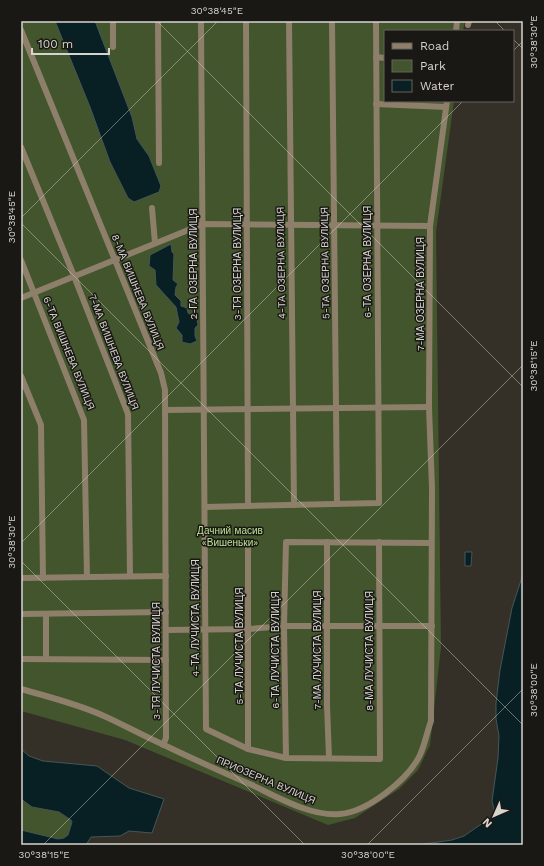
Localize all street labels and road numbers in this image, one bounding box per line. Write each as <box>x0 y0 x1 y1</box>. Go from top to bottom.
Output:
street label: 6-ТА ОЗЕРНА ВУЛИЦЯ <box>362 206 373 318</box>
street label: 4-ТА ОЗЕРНА ВУЛИЦЯ <box>275 207 287 319</box>
street label: 5-ТА ОЗЕРНА ВУЛИЦЯ <box>319 207 331 319</box>
street label: 3-ТЯ ОЗЕРНА ВУЛИЦЯ <box>232 208 243 320</box>
street label: 2-ГА ОЗЕРНА ВУЛИЦЯ <box>188 209 199 319</box>
street label: 8-МА ВИШНЕВА ВУЛИЦЯ <box>110 233 166 351</box>
street label: 7-МА ОЗЕРНА ВУЛИЦЯ <box>415 237 426 351</box>
street label: 7-МА ВИШНЕВА ВУЛИЦЯ <box>87 293 141 411</box>
street label: 6-ТА ВИШНЕВА ВУЛИЦЯ <box>41 295 97 411</box>
street label: 4-ТА ЛУЧИСТА ВУЛИЦЯ <box>190 559 201 677</box>
street label: 5-ТА ЛУЧИСТА ВУЛИЦЯ <box>234 587 245 705</box>
street label: 6-ТА ЛУЧИСТА ВУЛИЦЯ <box>270 591 281 709</box>
street label: 7-МА ЛУЧИСТА ВУЛИЦЯ <box>312 591 323 709</box>
street label: 8-МА ЛУЧИСТА ВУЛИЦЯ <box>364 591 375 711</box>
street label: 3-ТЯ ЛУЧИСТА ВУЛИЦЯ <box>151 602 162 720</box>
street label: ПРИОЗЕРНА ВУЛИЦЯ <box>215 754 317 806</box>

